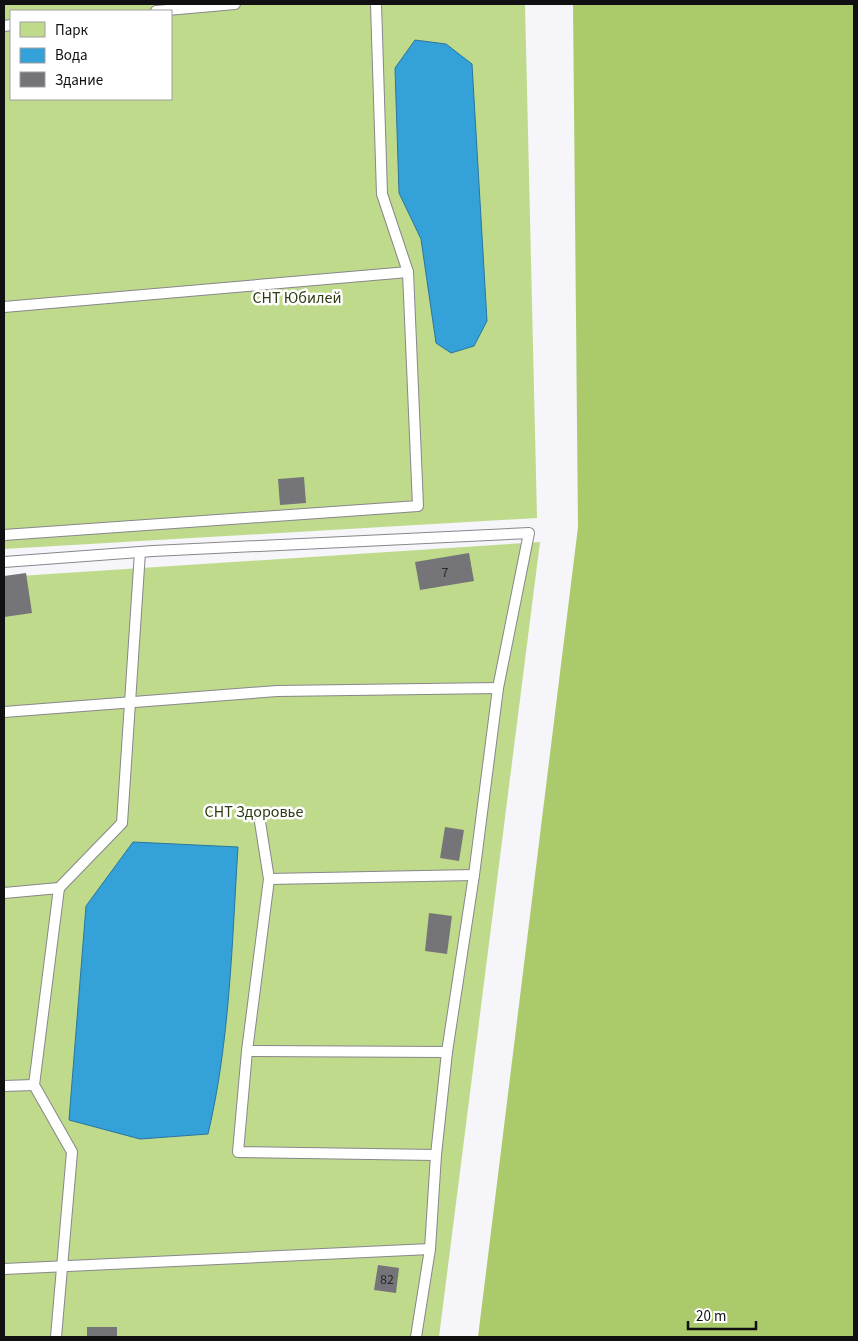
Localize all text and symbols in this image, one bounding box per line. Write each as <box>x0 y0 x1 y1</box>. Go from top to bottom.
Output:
legend <box>10 10 172 100</box>
text: Парк <box>55 20 89 41</box>
text: Вода <box>55 45 88 66</box>
text: Здание <box>55 70 103 91</box>
park label: СНТ Юбилей <box>252 287 342 309</box>
house number: 7 <box>442 563 449 583</box>
park label: СНТ Здоровье <box>205 801 303 823</box>
house number: 82 <box>380 1270 394 1290</box>
scale bar <box>688 1298 756 1330</box>
text: 20 m <box>696 1306 726 1327</box>

